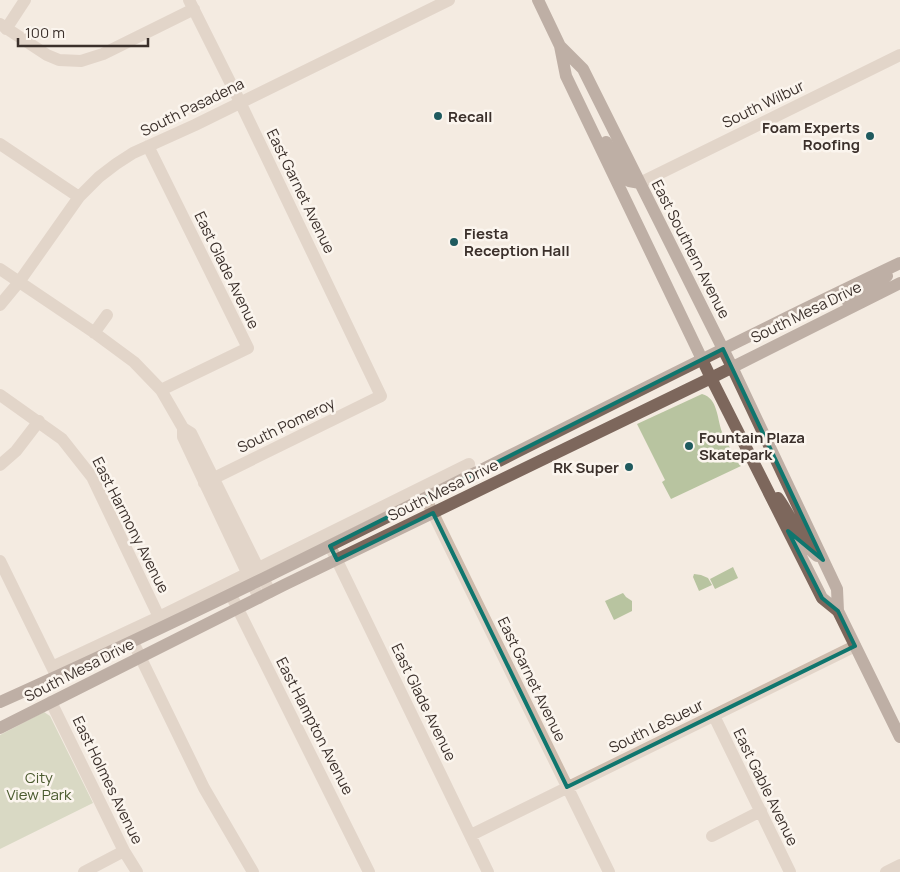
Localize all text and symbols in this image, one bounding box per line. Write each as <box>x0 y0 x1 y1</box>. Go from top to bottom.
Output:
scale bar <box>18 15 148 47</box>
text: 100 m <box>25 22 65 43</box>
street label: South Pasadena <box>137 73 247 141</box>
street label: South Wilbur <box>718 75 808 133</box>
place label: Recall <box>448 106 493 127</box>
marker: Recall <box>432 110 444 122</box>
place label: Foam Experts Roofing <box>762 117 860 155</box>
street label: East Garnet Avenue <box>262 125 340 257</box>
marker: Foam Experts Roofing <box>864 130 876 142</box>
street label: East Southern Avenue <box>647 176 735 322</box>
street label: East Glade Avenue <box>189 208 265 332</box>
place label: Fiesta Reception Hall <box>464 223 570 261</box>
marker: Fiesta Reception Hall <box>448 236 460 248</box>
street label: South Mesa Drive <box>747 276 865 348</box>
street label: South Pomeroy <box>234 392 338 458</box>
place label: Fountain Plaza Skatepark <box>699 427 805 465</box>
marker: Fountain Plaza Skatepark <box>683 440 695 452</box>
street label: East Harmony Avenue <box>88 453 175 597</box>
street label: South Mesa Drive <box>384 454 502 526</box>
place label: RK Super <box>553 457 619 478</box>
marker: RK Super <box>623 461 635 473</box>
street label: East Garnet Avenue <box>493 613 571 745</box>
street label: South Mesa Drive <box>21 633 138 707</box>
street label: East Glade Avenue <box>386 640 462 764</box>
street label: East Hampton Avenue <box>271 654 359 799</box>
street label: South LeSueur <box>605 694 707 758</box>
street label: East Holmes Avenue <box>68 712 148 848</box>
street label: East Gable Avenue <box>728 725 804 849</box>
park label: City View Park <box>6 767 72 805</box>

